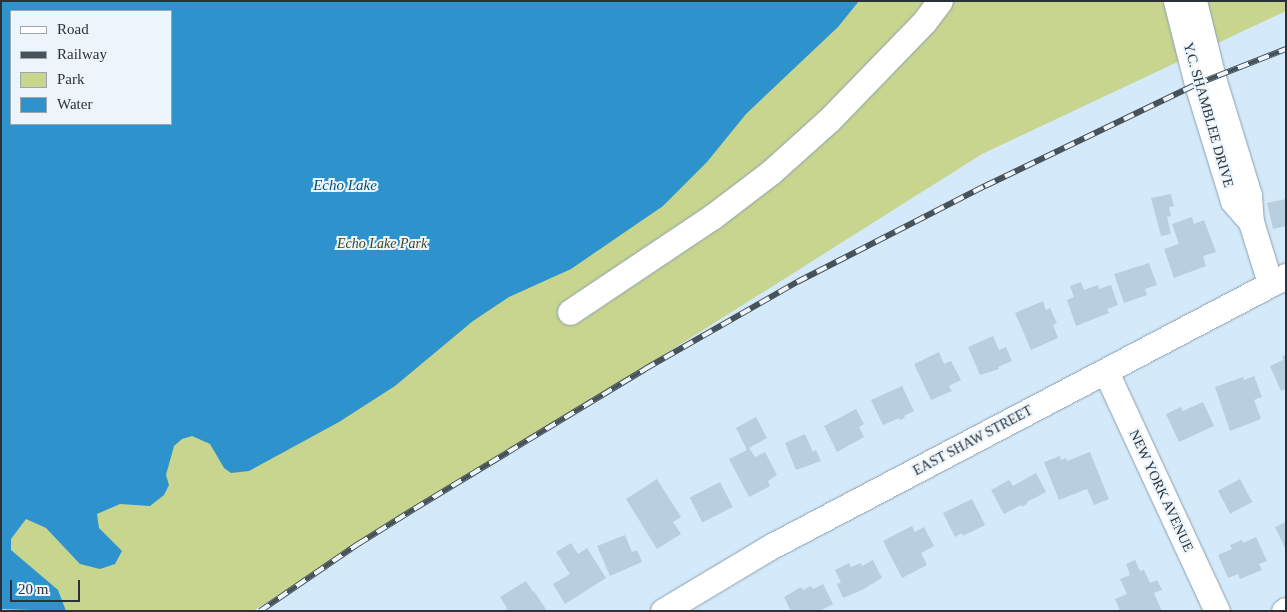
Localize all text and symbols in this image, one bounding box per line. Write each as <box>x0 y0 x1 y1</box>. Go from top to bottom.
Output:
legend <box>10 10 172 125</box>
text: Road <box>57 21 89 37</box>
street label: Y.C. SHAMBLEE DRIVE <box>1179 41 1237 189</box>
text: Railway <box>57 46 107 62</box>
text: Park <box>57 71 85 87</box>
text: Water <box>57 96 92 112</box>
water label: Echo Lake <box>313 177 377 195</box>
park label: Echo Lake Park <box>337 236 427 252</box>
street label: EAST SHAW STREET <box>910 402 1036 480</box>
street label: NEW YORK AVENUE <box>1125 427 1197 555</box>
scale bar <box>12 570 82 602</box>
text: 20 m <box>18 581 48 597</box>

